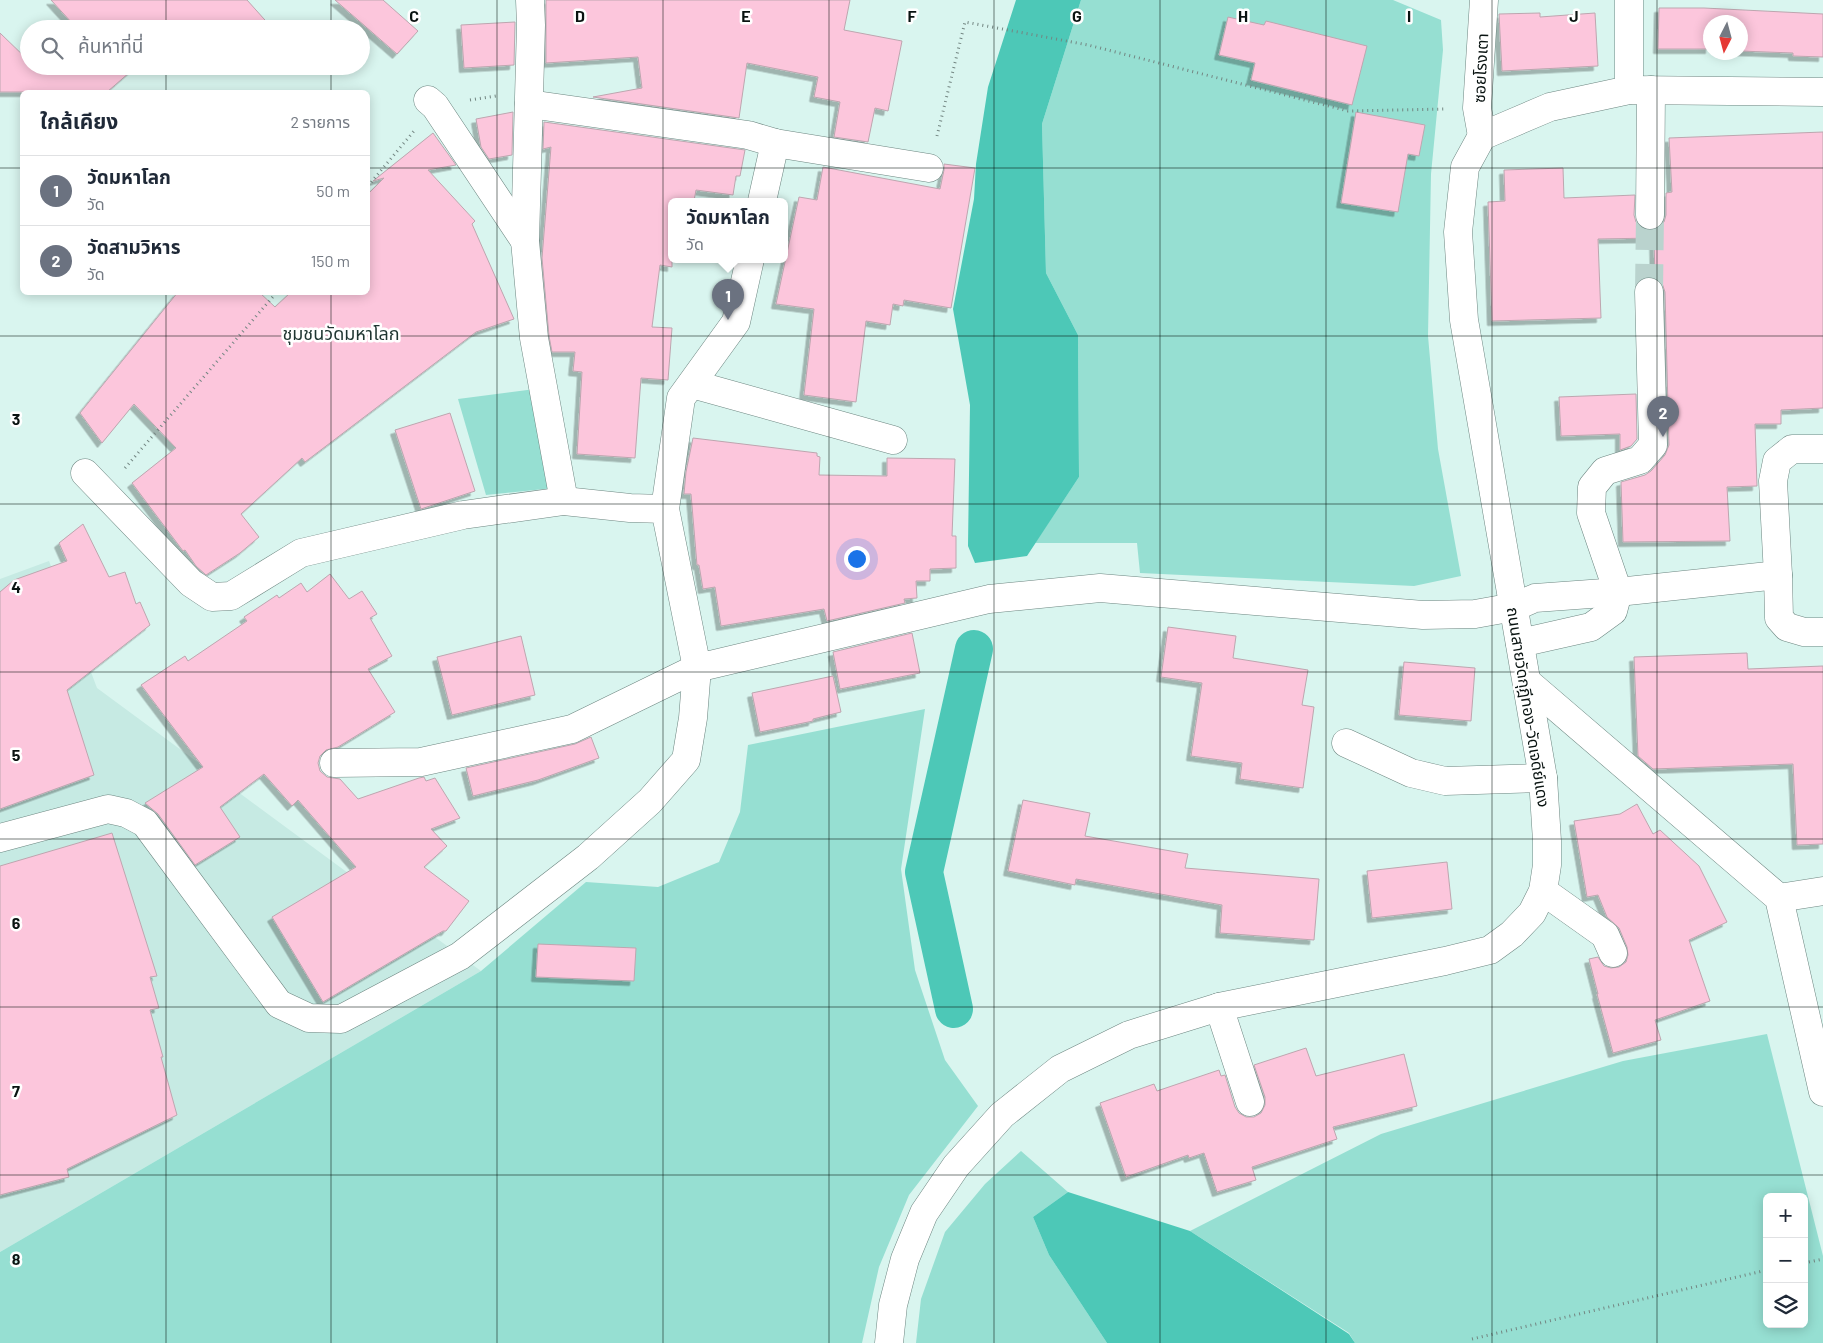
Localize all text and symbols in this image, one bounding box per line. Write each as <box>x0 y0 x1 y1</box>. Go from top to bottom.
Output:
text: C <box>409 6 419 25</box>
text: D <box>575 6 585 25</box>
text: E <box>741 6 751 25</box>
text: F <box>908 6 917 25</box>
text: G <box>1072 6 1082 25</box>
text: H <box>1238 6 1248 25</box>
text: I <box>1407 6 1411 25</box>
text: J <box>1569 6 1579 25</box>
north arrow <box>1703 15 1748 60</box>
search box <box>20 20 370 75</box>
street label: ซอยโรงเตา <box>1469 33 1491 103</box>
icon: search <box>38 34 66 62</box>
text: ค้นหาที่นี่ <box>78 34 143 57</box>
text: ใกล้เคียง <box>40 108 118 133</box>
text: 2 รายการ <box>291 112 350 131</box>
text: วัดมหาโลก <box>87 165 171 188</box>
text: 1 <box>53 181 59 200</box>
text: 50 m <box>316 181 350 200</box>
text: วัด <box>87 194 105 213</box>
popup <box>668 198 788 263</box>
text: วัดมหาโลก <box>686 205 770 228</box>
text: วัด <box>686 234 704 253</box>
text: วัดสามวิหาร <box>87 235 180 258</box>
text: 2 <box>52 251 60 270</box>
text: 150 m <box>311 251 350 270</box>
text: วัด <box>87 264 105 283</box>
pin: 1 <box>712 279 744 320</box>
district label: ชุมชนวัดมหาโลก <box>282 322 400 345</box>
pin: 2 <box>1647 396 1679 437</box>
text: 3 <box>12 409 20 428</box>
your location <box>844 546 870 572</box>
text: 4 <box>11 577 21 596</box>
street label: ถนนสายวัดกุฎีทอง-วัดเจดีย์แดง <box>1503 606 1554 809</box>
text: 5 <box>12 745 21 764</box>
text: 6 <box>12 913 21 932</box>
text: 7 <box>12 1081 20 1100</box>
map controls <box>1763 1193 1808 1328</box>
button: + <box>1763 1193 1808 1238</box>
button: − <box>1763 1238 1808 1283</box>
text: 8 <box>12 1249 21 1268</box>
button: layers <box>1763 1283 1808 1328</box>

